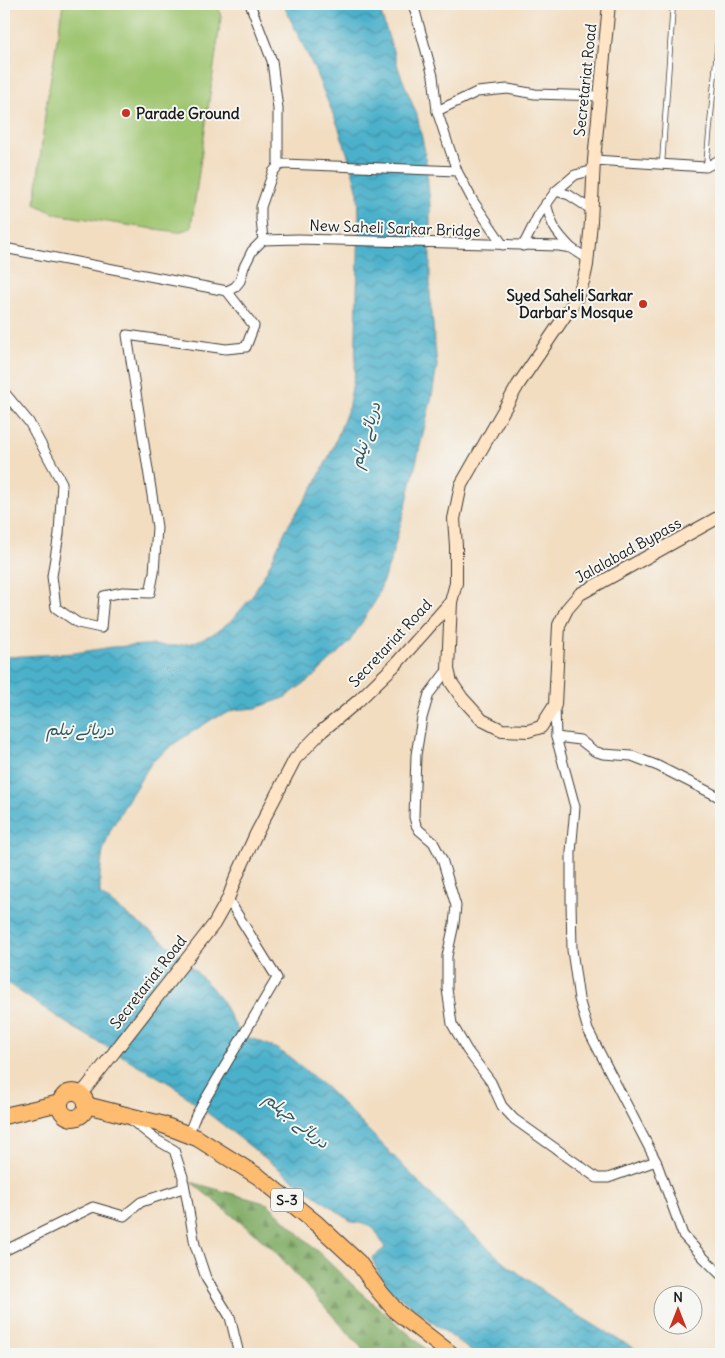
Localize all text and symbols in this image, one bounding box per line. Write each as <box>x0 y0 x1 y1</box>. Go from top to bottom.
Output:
street label: Secretariat Road <box>570 22 600 137</box>
place label: Parade Ground <box>136 104 240 123</box>
marker: Parade Ground <box>120 107 132 119</box>
street label: New Saheli Sarkar Bridge <box>309 216 481 240</box>
place label: Syed Saheli Sarkar Darbar's Mosque <box>506 286 634 323</box>
marker: Syed Saheli Sarkar Darbar's Mosque <box>637 298 649 310</box>
water label: دریائے نیلم <box>345 399 387 471</box>
street label: Jalalabad Bypass <box>572 513 684 587</box>
street label: Secretariat Road <box>344 595 436 691</box>
water label: دریائے نیلم <box>46 719 114 742</box>
street label: Secretariat Road <box>106 931 190 1032</box>
water label: دریائے جہلم <box>259 1088 334 1155</box>
road number: S-3 <box>271 1188 303 1212</box>
north arrow <box>652 1286 702 1336</box>
text: N <box>673 1288 683 1306</box>

